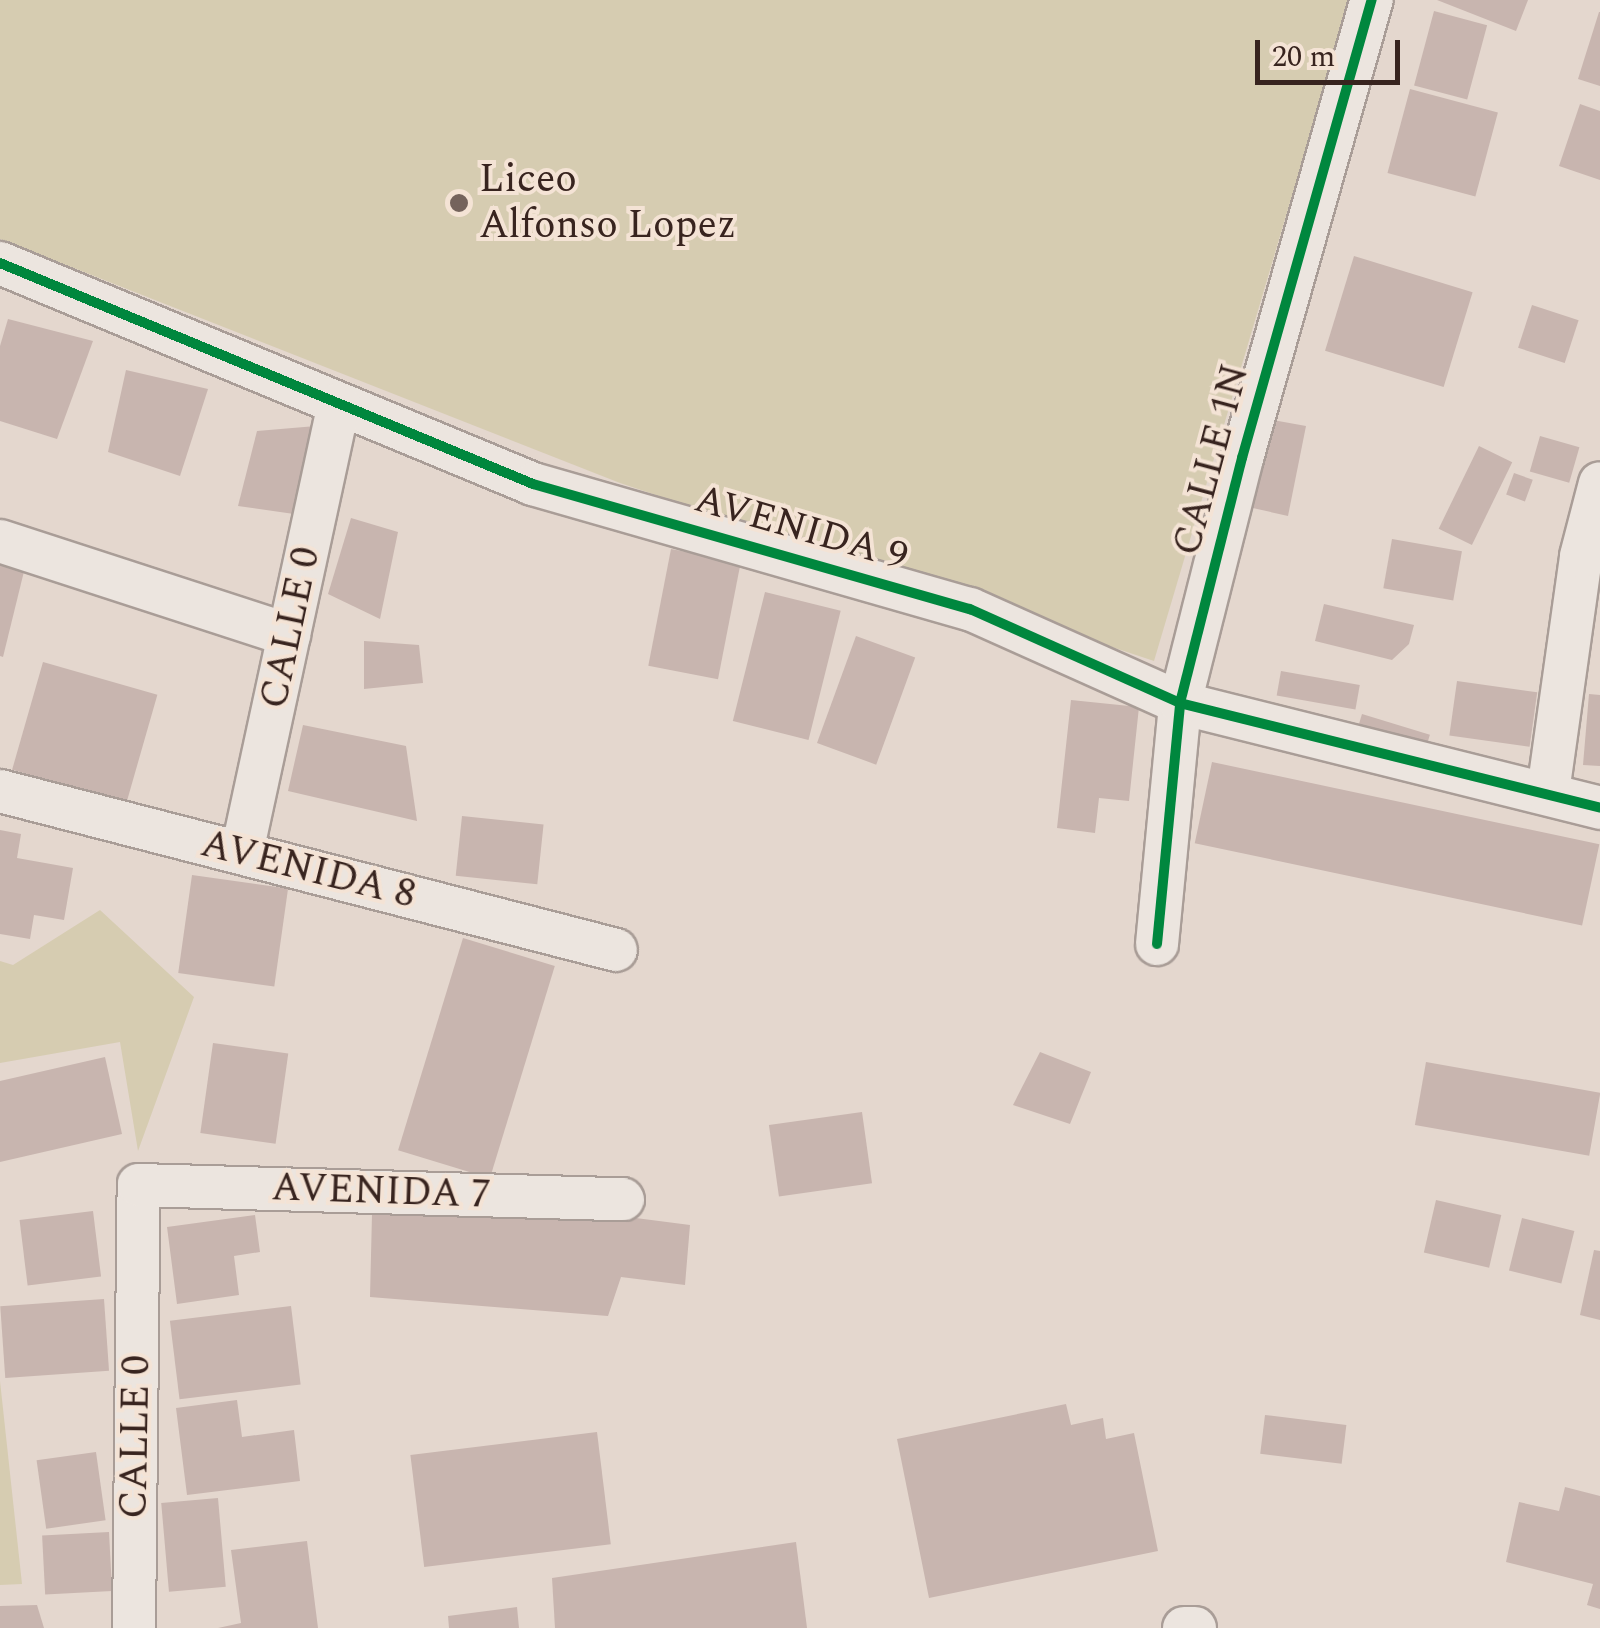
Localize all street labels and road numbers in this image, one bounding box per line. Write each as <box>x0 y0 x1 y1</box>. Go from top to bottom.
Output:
street label: CALLE 1N <box>1163 359 1261 561</box>
street label: AVENIDA 9 <box>689 476 913 582</box>
street label: CALLE 0 <box>250 543 332 713</box>
street label: AVENIDA 8 <box>196 820 420 920</box>
street label: AVENIDA 7 <box>271 1164 491 1220</box>
street label: CALLE 0 <box>111 1355 161 1519</box>

